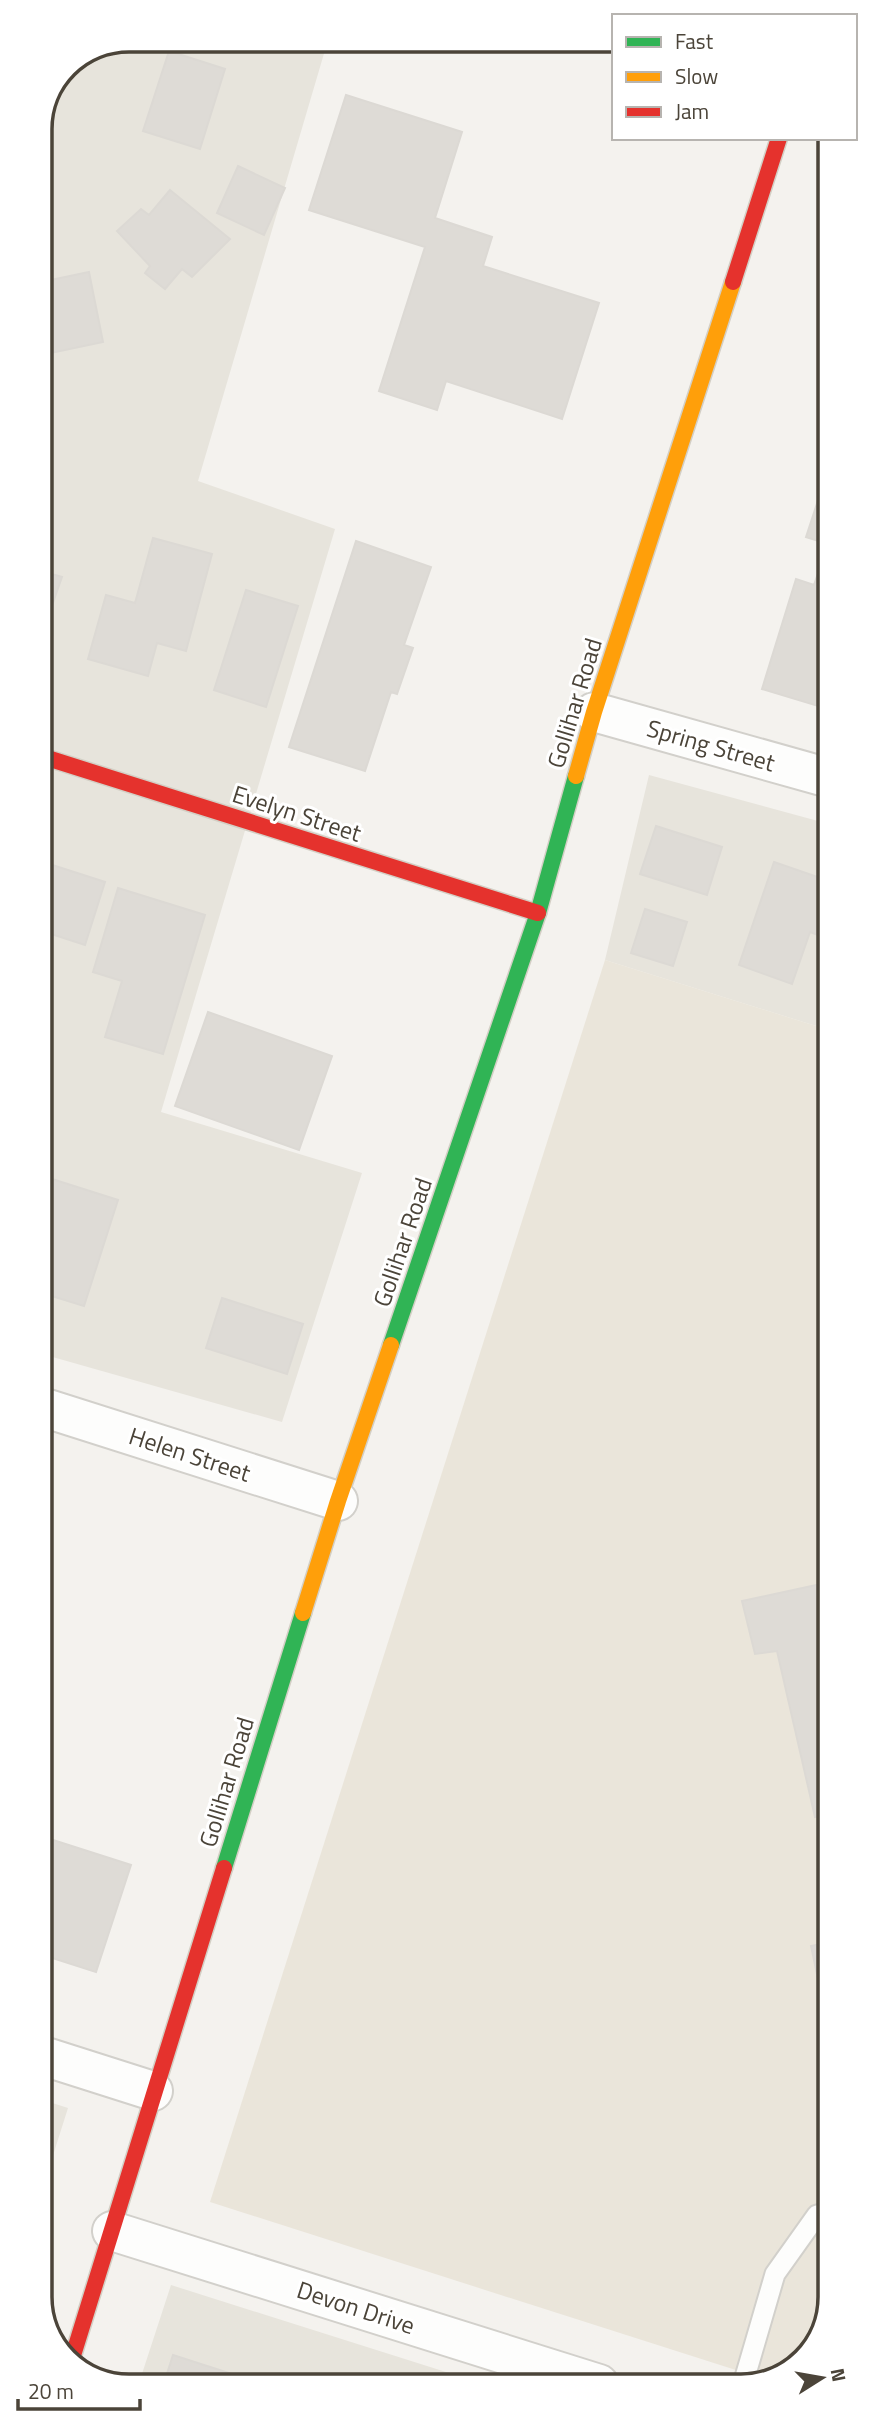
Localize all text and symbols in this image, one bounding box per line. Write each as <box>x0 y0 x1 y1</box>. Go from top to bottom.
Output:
legend <box>612 14 857 140</box>
text: Fast <box>675 25 714 57</box>
text: Slow <box>675 60 718 92</box>
text: Jam <box>675 95 709 127</box>
street label: Gollihar Road <box>537 634 611 772</box>
street label: Spring Street <box>643 710 780 781</box>
street label: Evelyn Street <box>228 775 367 851</box>
street label: Gollihar Road <box>363 1173 441 1311</box>
street label: Helen Street <box>125 1417 256 1491</box>
street label: Gollihar Road <box>189 1713 263 1851</box>
street label: Devon Drive <box>292 2271 420 2343</box>
north arrow <box>787 2343 857 2413</box>
text: N <box>824 2365 855 2384</box>
scale bar <box>18 2368 140 2412</box>
text: 20 m <box>28 2375 74 2407</box>

